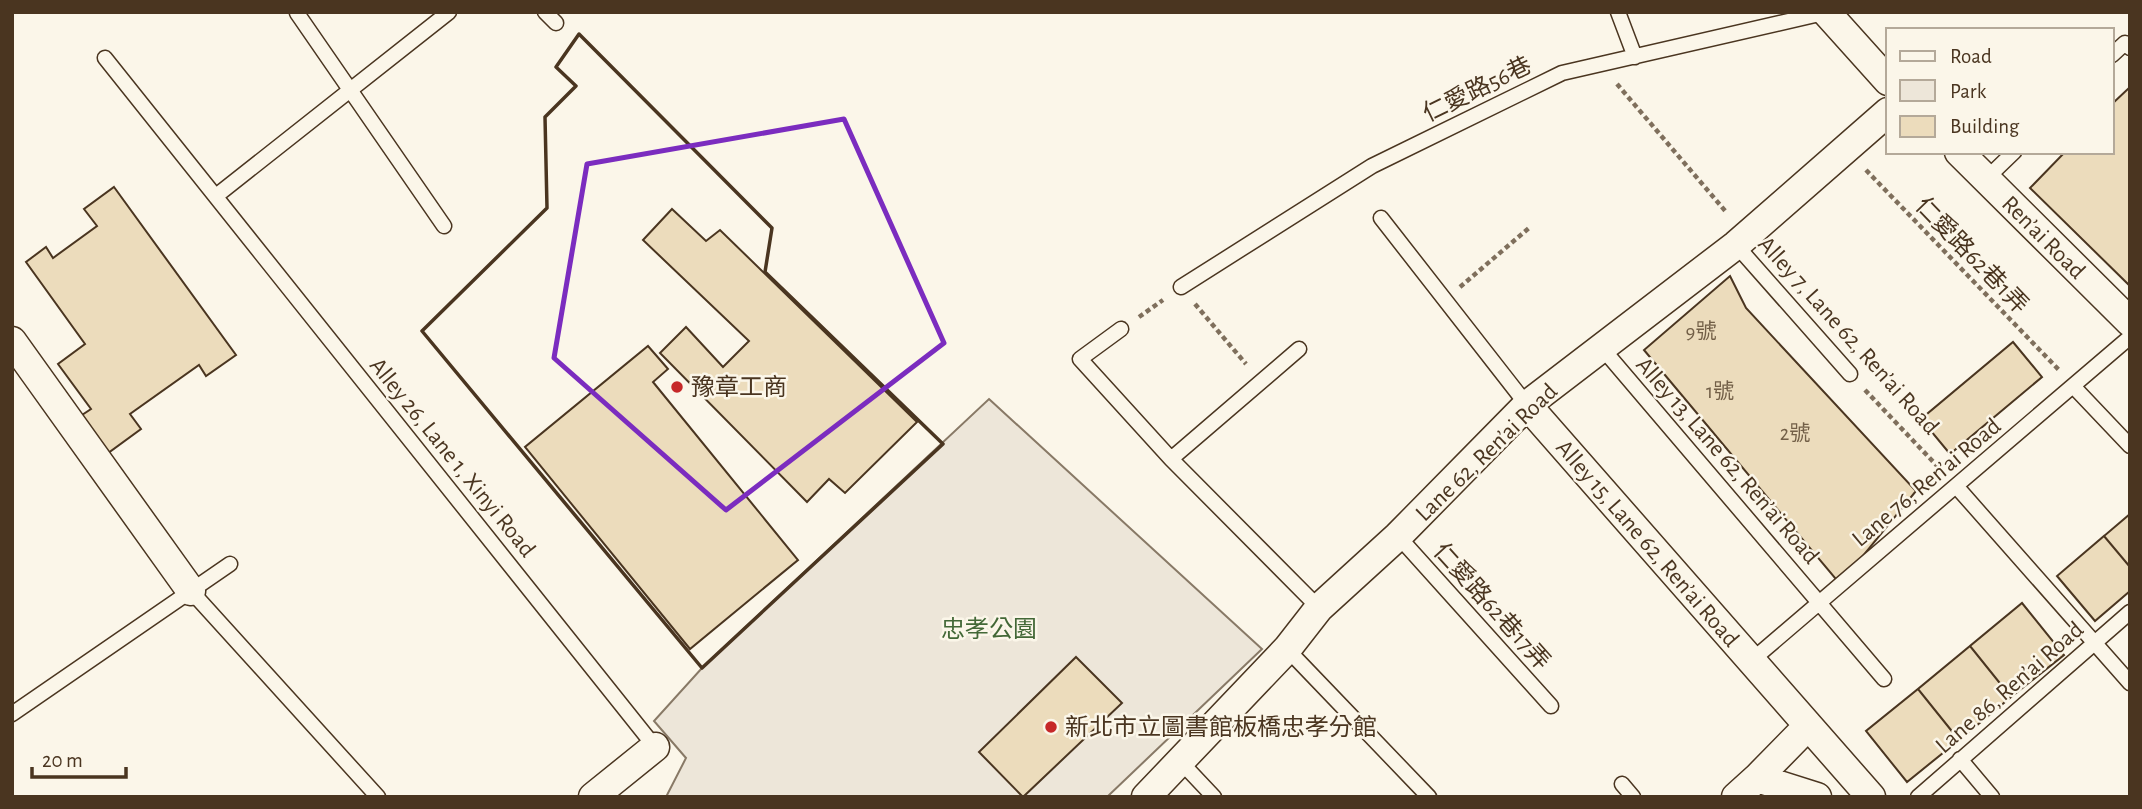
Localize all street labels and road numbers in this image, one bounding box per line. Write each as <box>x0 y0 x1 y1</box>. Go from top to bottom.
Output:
street label: 仁愛路56巷 <box>1419 52 1535 126</box>
street label: Ren’ai Road <box>1997 191 2090 284</box>
street label: 仁愛路62巷1弄 <box>1910 192 2034 318</box>
street label: Alley 7, Lane 62, Ren’ai Road <box>1753 232 1943 439</box>
street label: Alley 13, Lane 62, Ren’ai Road <box>1631 353 1823 569</box>
street label: Alley 26, Lane 1, Xinyi Road <box>365 354 540 562</box>
street label: Lane 62, Ren’ai Road <box>1411 379 1562 526</box>
street label: Lane 76, Ren’ai Road <box>1848 414 2005 552</box>
street label: Alley 15, Lane 62, Ren’ai Road <box>1551 436 1743 652</box>
street label: 仁愛路62巷17弄 <box>1429 538 1555 674</box>
street label: Lane 86, Ren’ai Road <box>1931 617 2088 758</box>

